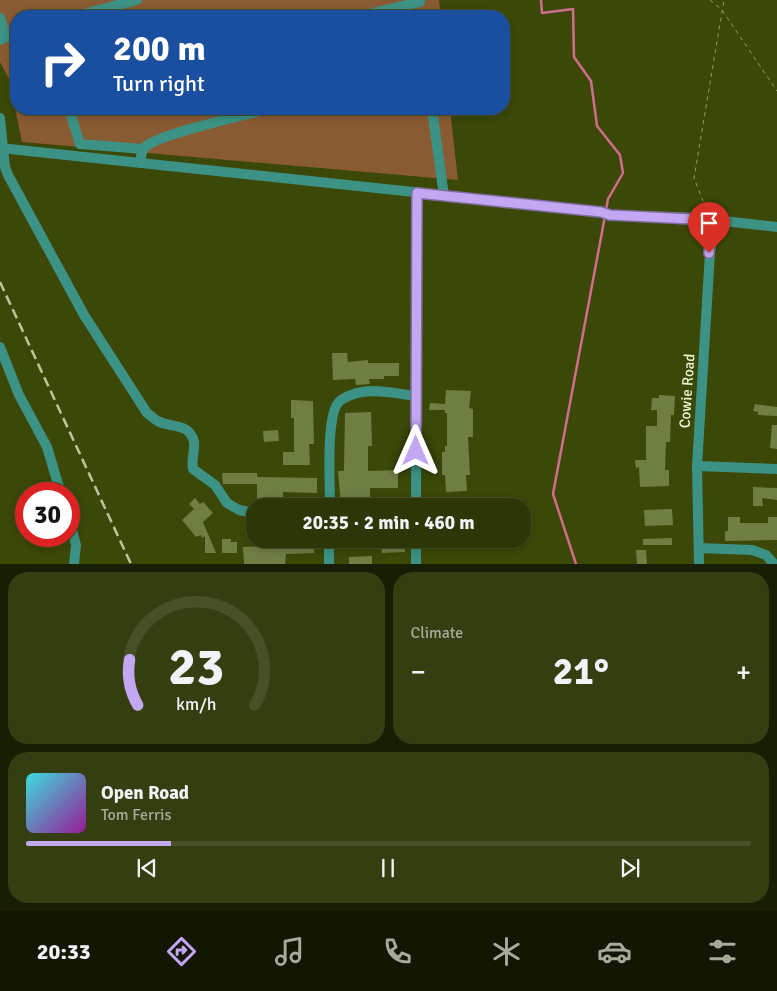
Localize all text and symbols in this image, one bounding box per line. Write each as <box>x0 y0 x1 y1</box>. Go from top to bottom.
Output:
text: 200 m <box>113 27 206 70</box>
icon: right <box>30 30 95 95</box>
text: Turn right <box>113 70 205 97</box>
pin <box>688 202 730 253</box>
icon: arrive <box>695 209 723 237</box>
street label: Cowie Road <box>675 353 699 429</box>
position arrow <box>389 424 441 476</box>
speed limit sign: 30 <box>15 482 80 547</box>
text: 20:35 · 2 min · 460 m <box>302 511 475 535</box>
text: Climate <box>411 623 463 643</box>
text: 23 <box>168 635 224 699</box>
text: 21° <box>553 648 609 695</box>
text: − <box>411 655 426 689</box>
text: + <box>736 655 751 689</box>
text: km/h <box>176 693 216 715</box>
text: Open Road <box>101 781 189 805</box>
text: Tom Ferris <box>101 805 171 825</box>
icon: previous <box>133 854 161 882</box>
icon: pause <box>374 854 402 882</box>
icon: next <box>616 854 644 882</box>
icon: directions <box>164 934 199 969</box>
icon: music <box>272 934 307 969</box>
icon: phone <box>380 934 415 969</box>
icon: climate <box>489 934 524 969</box>
icon: car <box>597 934 632 969</box>
icon: filters <box>705 934 740 969</box>
text: 20:33 <box>37 938 91 965</box>

